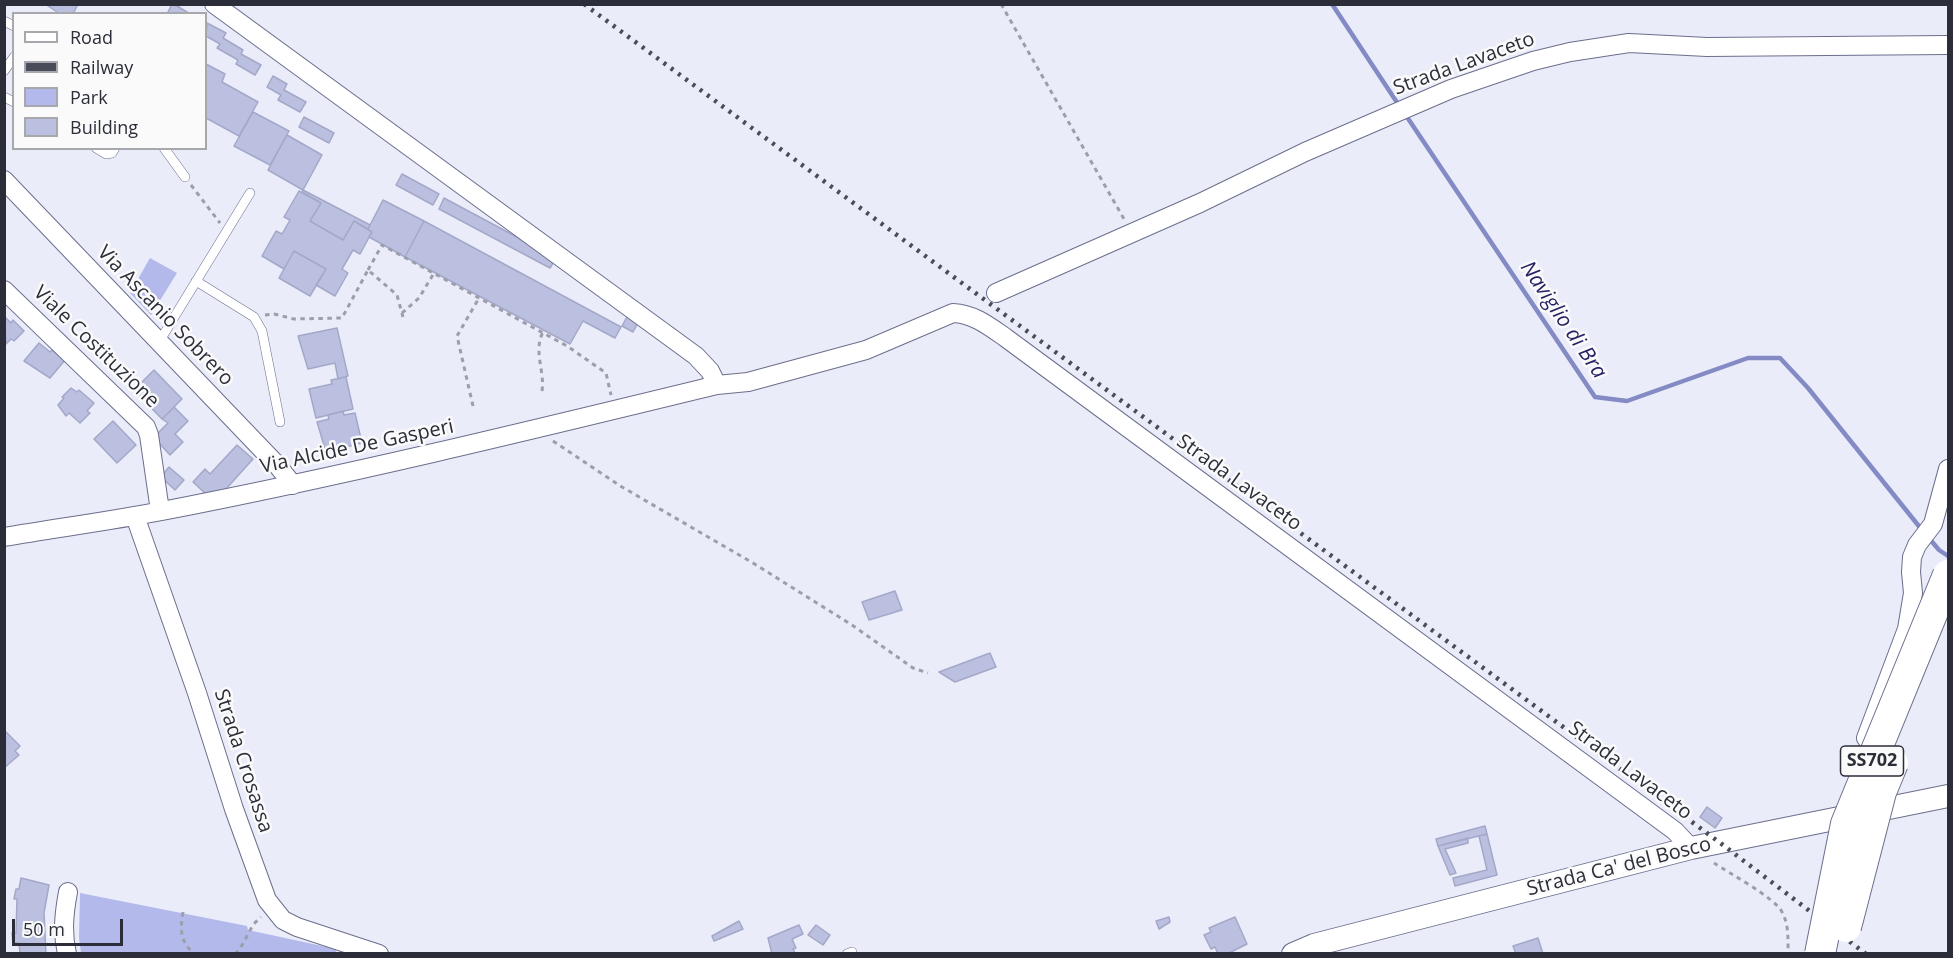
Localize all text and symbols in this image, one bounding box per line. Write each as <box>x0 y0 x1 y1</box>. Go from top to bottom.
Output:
legend <box>12 12 207 150</box>
text: Road <box>70 25 113 49</box>
street label: Strada Lavaceto <box>1390 27 1538 101</box>
text: Railway <box>70 55 133 79</box>
text: Park <box>70 85 108 109</box>
text: Building <box>70 115 138 139</box>
street label: Via Ascanio Sobrero <box>92 241 238 391</box>
water label: Naviglio di Bra <box>1515 257 1611 383</box>
street label: Viale Costituzione <box>28 281 164 413</box>
street label: Via Alcide De Gasperi <box>258 415 456 479</box>
street label: Strada Lavaceto <box>1172 430 1306 536</box>
street label: Strada Crosassa <box>208 686 278 836</box>
street label: Strada Lavaceto <box>1563 717 1697 825</box>
road number: SS702 <box>1840 746 1904 776</box>
street label: Strada Ca' del Bosco <box>1524 832 1714 902</box>
scale bar <box>15 907 126 945</box>
text: 50 m <box>23 917 65 941</box>

